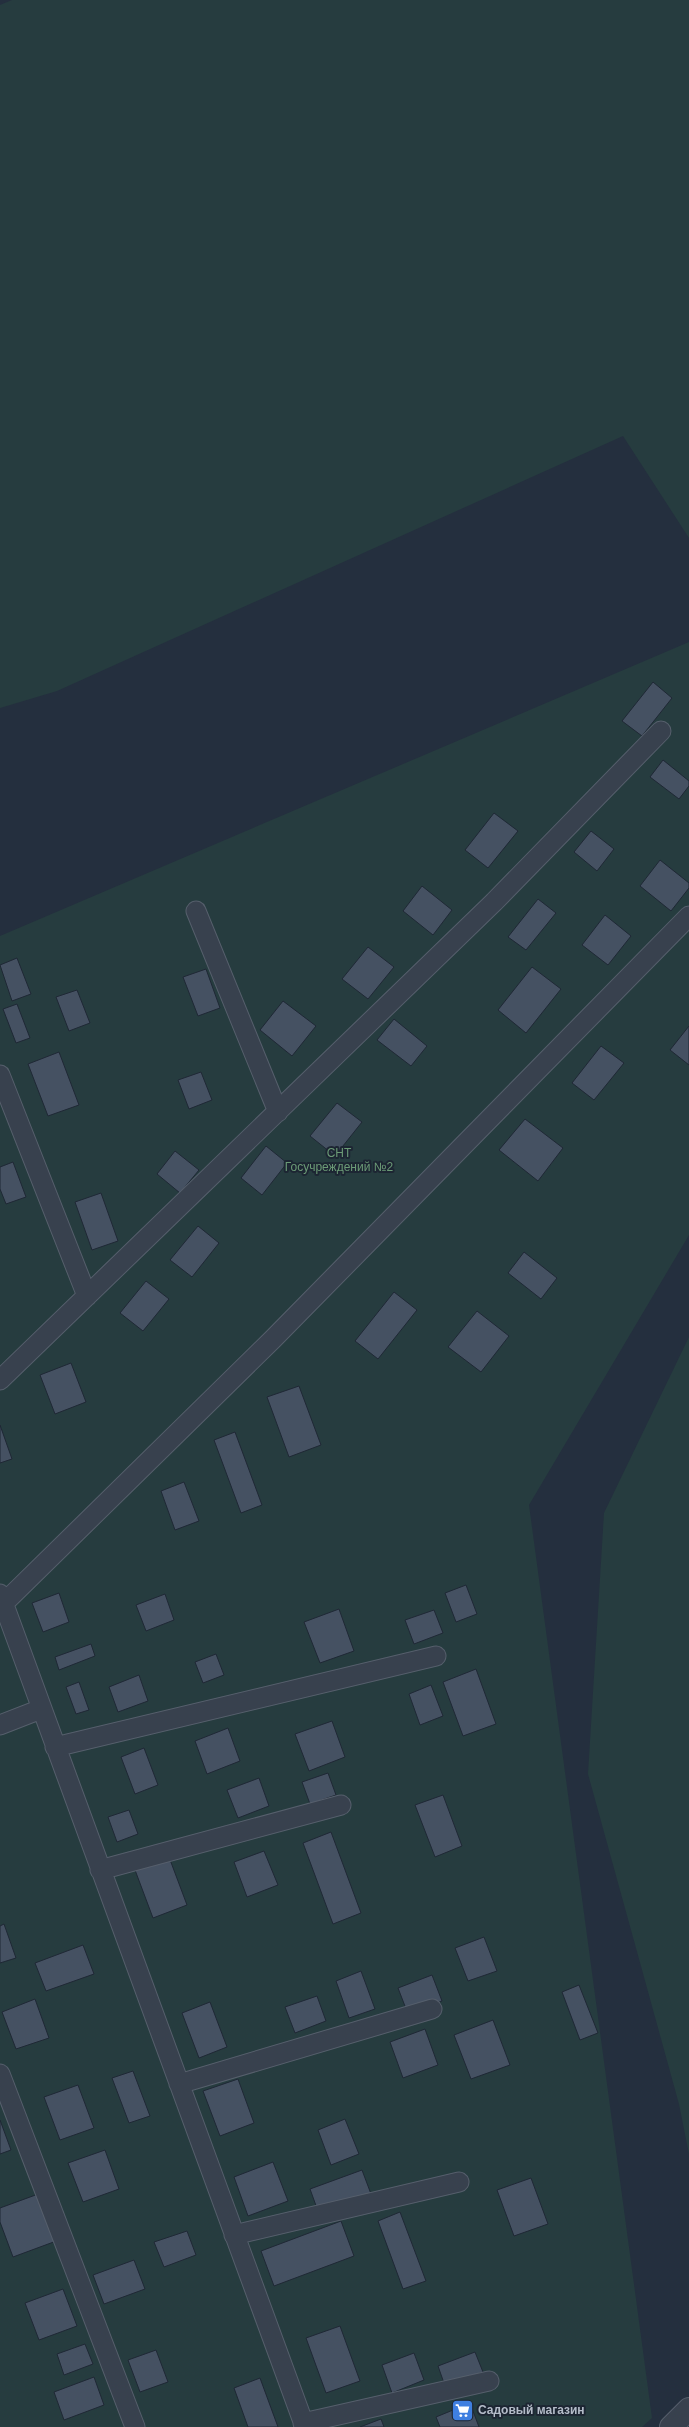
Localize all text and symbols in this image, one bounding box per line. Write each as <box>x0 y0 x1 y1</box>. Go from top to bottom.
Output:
park label: СНТ Госучреждений №2 <box>285 1146 394 1174</box>
supermarket icon: Садовый магазин <box>450 2397 476 2423</box>
place label: Садовый магазин <box>478 2403 585 2417</box>

